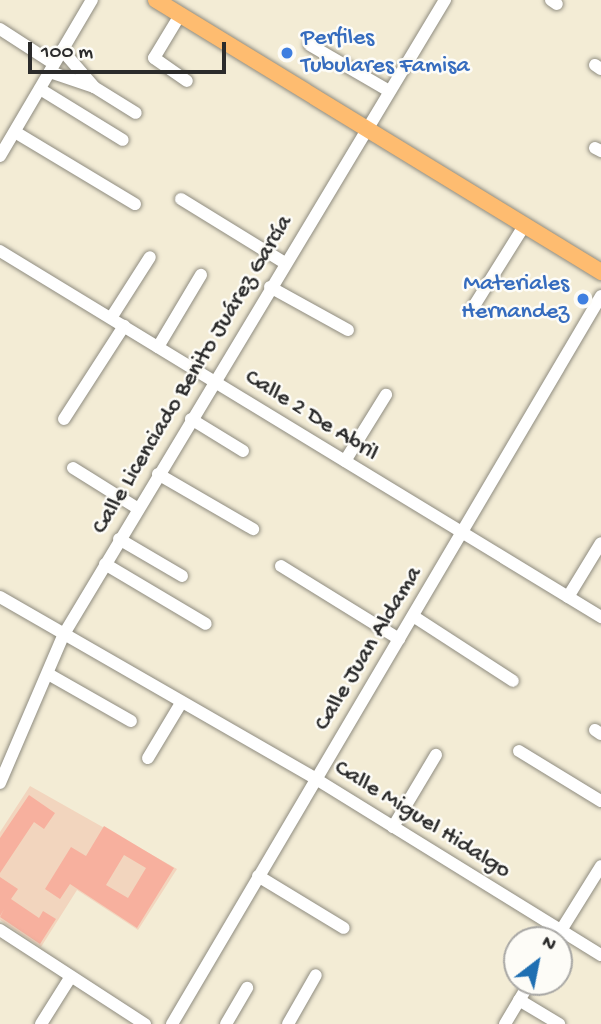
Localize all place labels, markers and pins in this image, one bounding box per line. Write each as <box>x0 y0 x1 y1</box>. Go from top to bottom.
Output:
place label: Perfiles Tubulares Famisa <box>301 25 469 81</box>
marker: Perfiles Tubulares Famisa <box>279 45 295 61</box>
place label: Materiales Hernandez <box>461 271 569 327</box>
marker: Materiales Hernandez <box>575 291 591 307</box>

